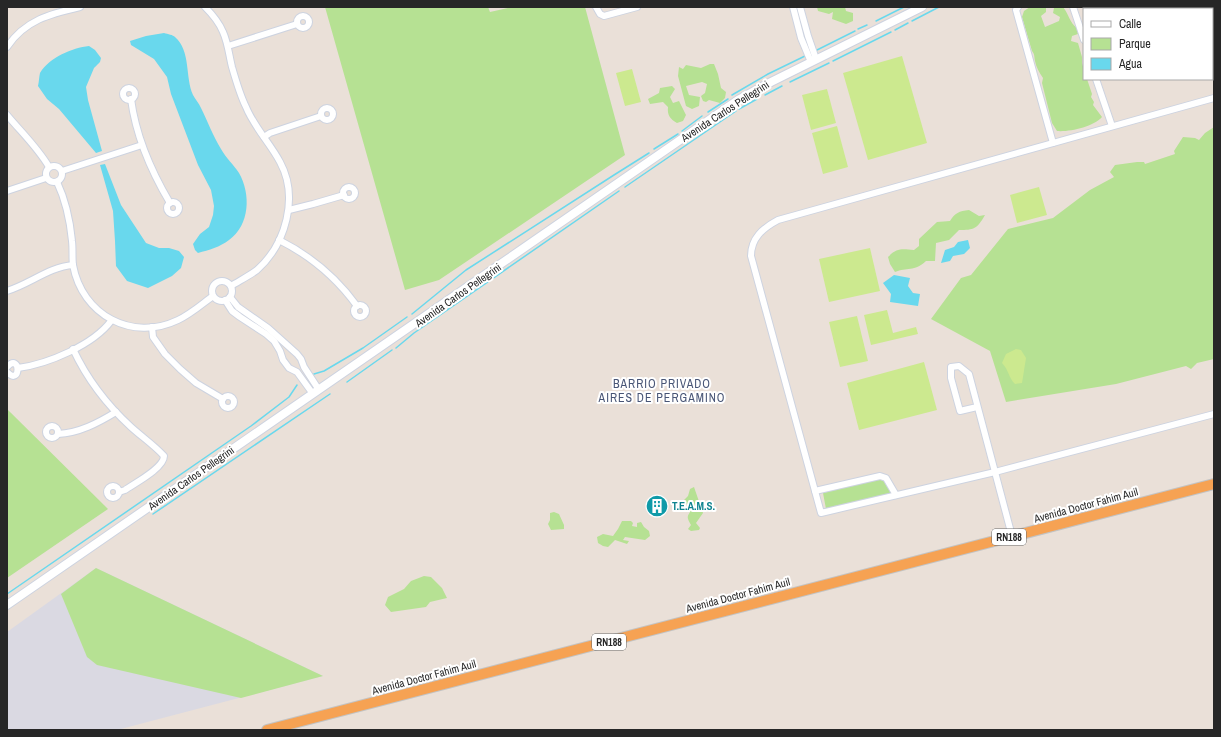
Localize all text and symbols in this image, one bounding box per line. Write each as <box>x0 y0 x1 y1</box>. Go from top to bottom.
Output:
legend <box>1083 8 1213 80</box>
text: Calle <box>1119 16 1141 32</box>
text: Parque <box>1119 36 1151 52</box>
text: Agua <box>1118 56 1143 72</box>
street label: Avenida Carlos Pellegrini <box>678 77 772 145</box>
street label: Avenida Carlos Pellegrini <box>411 260 504 331</box>
district label: BARRIO PRIVADO AIRES DE PERGAMINO <box>598 376 725 406</box>
street label: Avenida Carlos Pellegrini <box>144 443 237 514</box>
street label: Avenida Doctor Fahim Auil <box>1031 484 1140 526</box>
building icon: T.E.A.M.S. <box>644 493 670 519</box>
place label: T.E.A.M.S. <box>672 499 716 513</box>
road number: RN188 <box>992 529 1026 545</box>
street label: Avenida Doctor Fahim Auil <box>683 574 792 616</box>
road number: RN188 <box>592 634 626 650</box>
street label: Avenida Doctor Fahim Auil <box>369 656 478 698</box>

